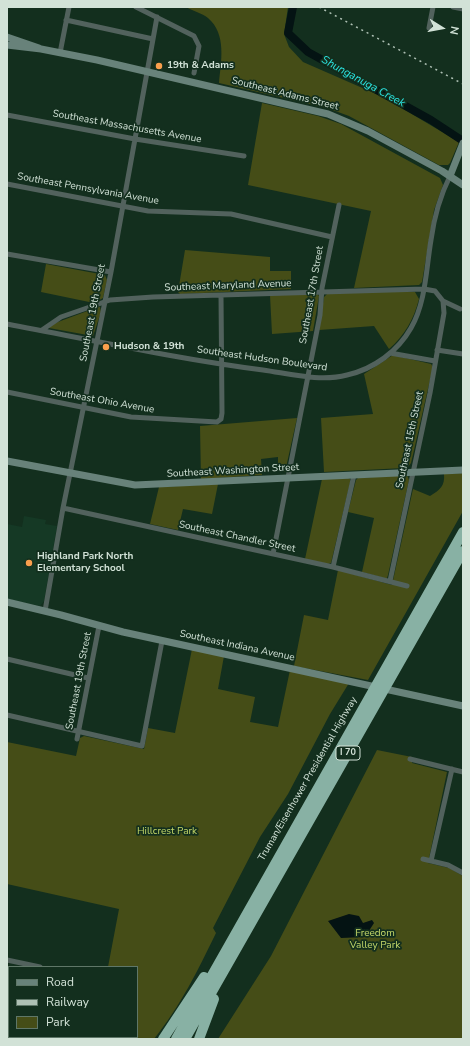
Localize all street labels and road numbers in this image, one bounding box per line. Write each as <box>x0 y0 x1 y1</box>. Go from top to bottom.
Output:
street label: Southeast Adams Street <box>230 75 340 113</box>
street label: Southeast Massachusetts Avenue <box>52 108 202 146</box>
street label: Southeast Pennsylvania Avenue <box>16 171 160 207</box>
street label: Southeast 17th Street <box>297 245 327 345</box>
street label: Southeast 19th Street <box>78 263 108 363</box>
street label: Southeast Maryland Avenue <box>164 278 292 294</box>
street label: Southeast Hudson Boulevard <box>196 344 328 374</box>
street label: Southeast Ohio Avenue <box>49 386 155 416</box>
street label: Southeast 15th Street <box>394 390 426 490</box>
street label: Southeast Washington Street <box>166 462 300 480</box>
street label: Southeast Chandler Street <box>178 519 296 555</box>
street label: Southeast Indiana Avenue <box>178 628 296 664</box>
street label: Southeast 19th Street <box>64 631 94 731</box>
street label: Truman/Eisenhower Presidential Highway <box>256 695 360 863</box>
road number: I 70 <box>336 746 360 760</box>

